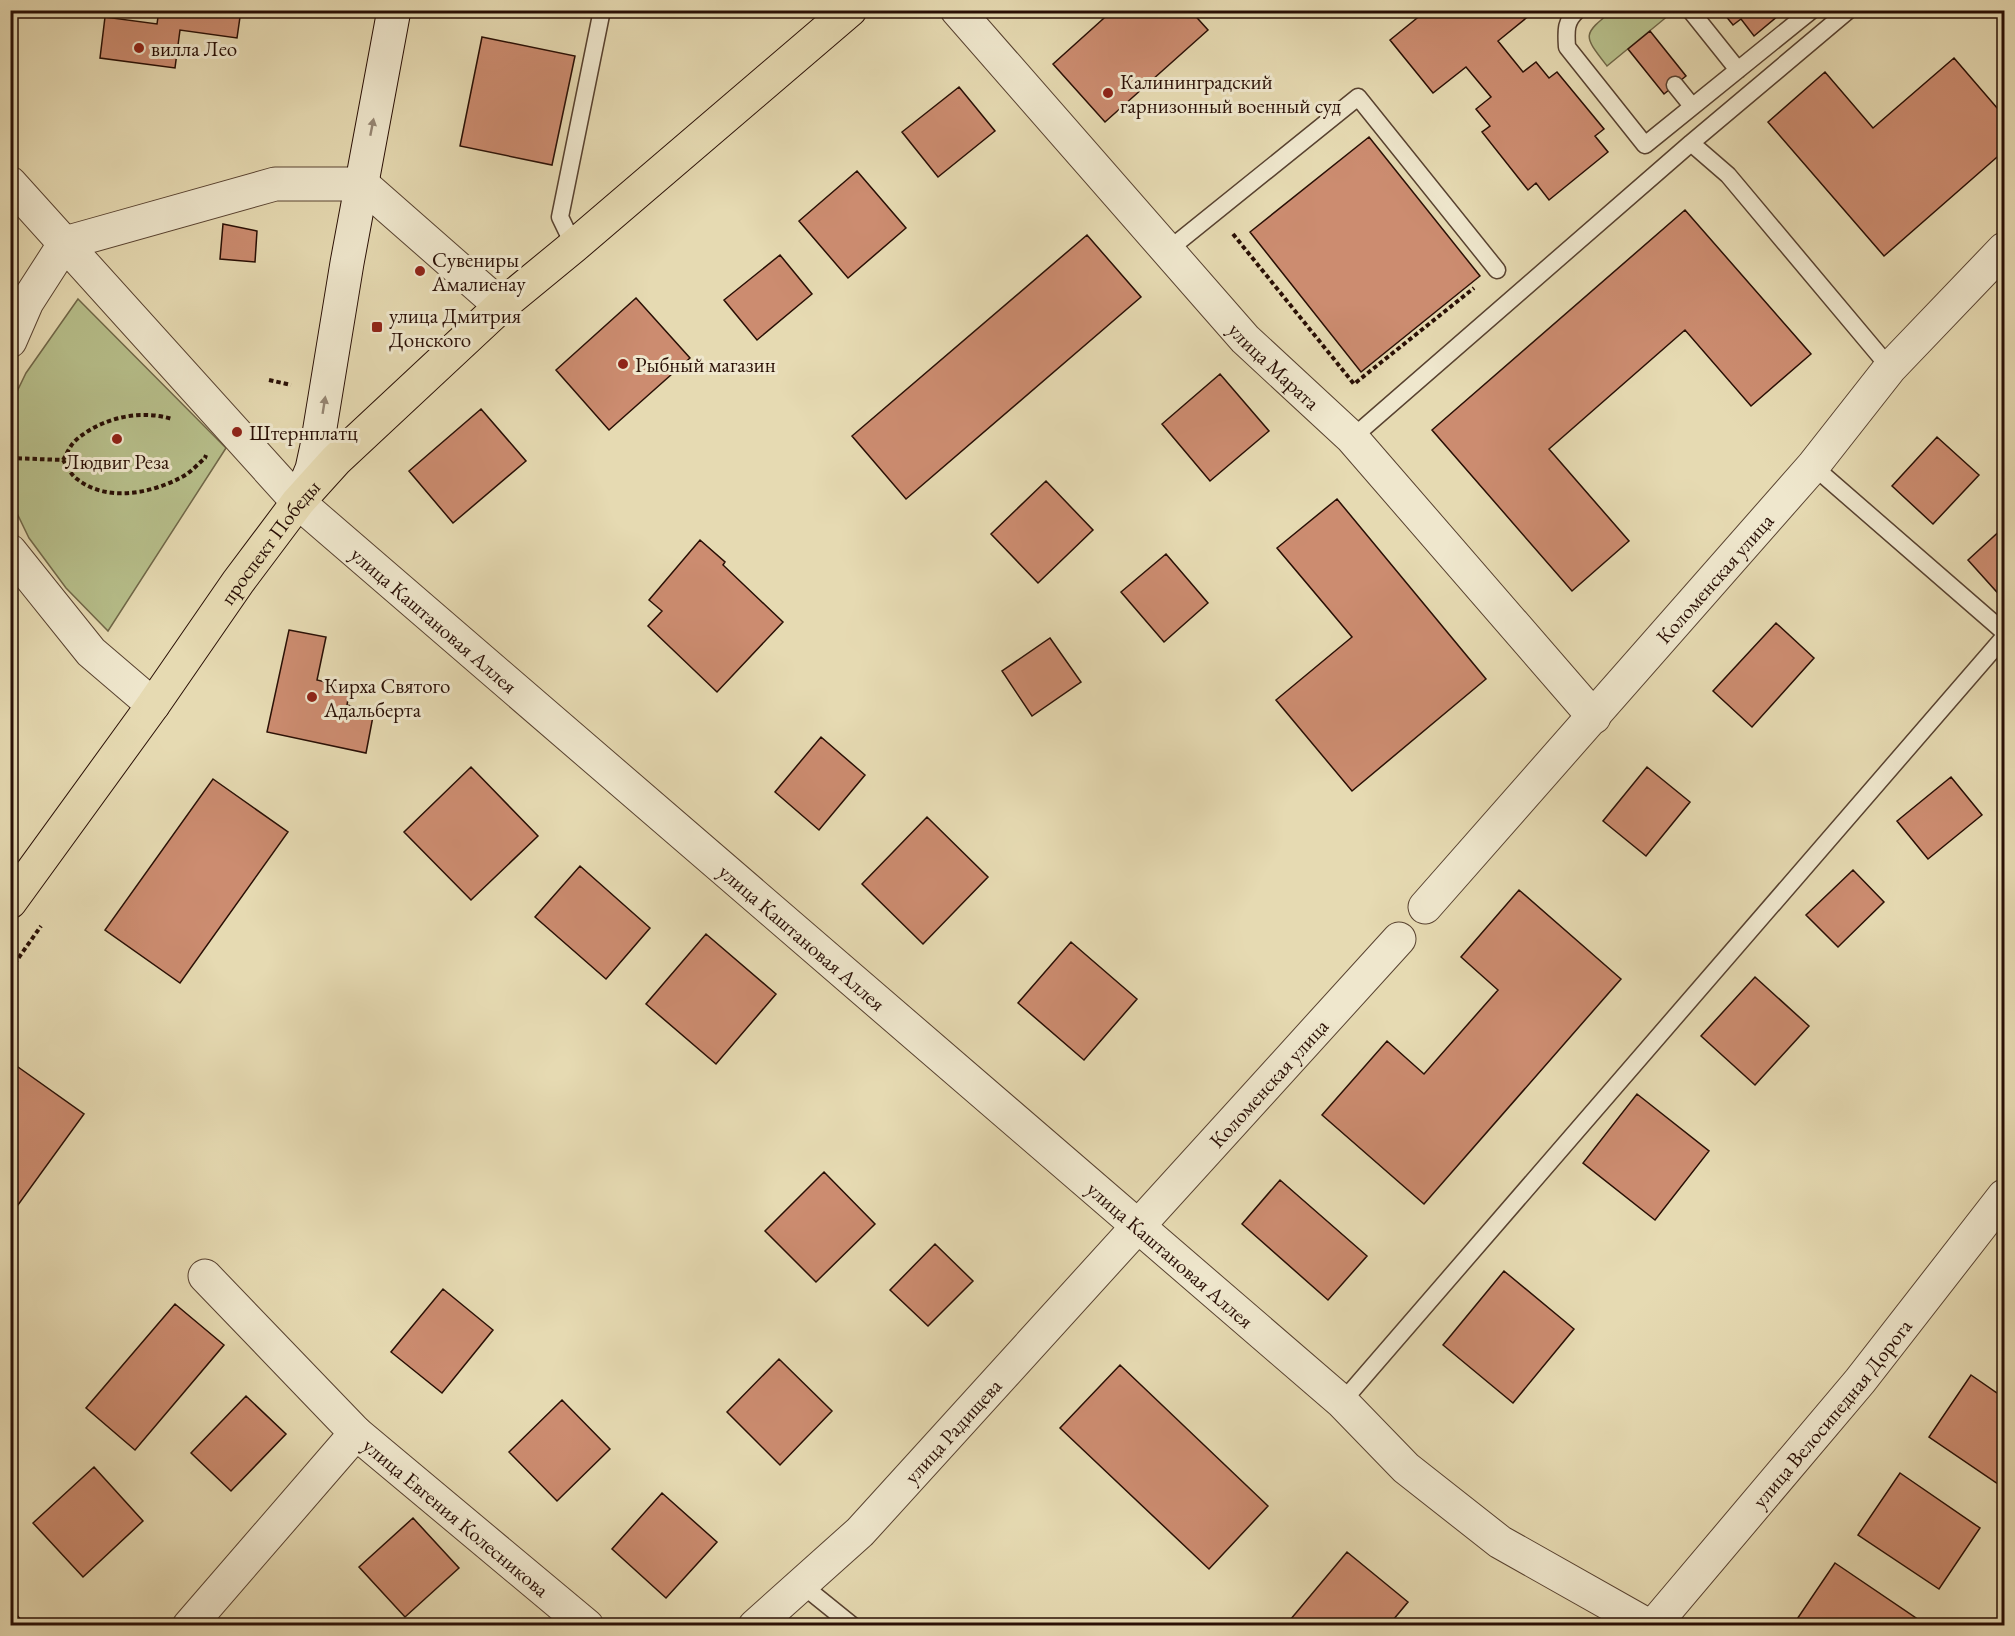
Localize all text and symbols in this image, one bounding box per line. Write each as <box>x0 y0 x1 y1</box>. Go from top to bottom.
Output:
place label: вилла Лео <box>151 35 237 62</box>
marker: вилла Лео <box>132 41 146 55</box>
place label: Калининградский гарнизонный военный суд <box>1120 68 1341 119</box>
marker: Калининградский гарнизонный военный суд <box>1101 86 1115 100</box>
one-way arrow <box>368 117 377 136</box>
place label: Сувениры Амалиенау <box>431 246 527 297</box>
marker: Сувениры Амалиенау <box>413 264 427 278</box>
place label: улица Дмитрия Донского <box>389 302 521 353</box>
street label: улица Марата <box>1223 316 1326 416</box>
marker: улица Дмитрия Донского <box>370 320 384 334</box>
place label: Рыбный магазин <box>635 351 776 378</box>
marker: Рыбный магазин <box>616 357 630 371</box>
one-way arrow <box>320 396 329 415</box>
place label: Штернплатц <box>249 419 358 446</box>
marker: Штернплатц <box>230 425 244 439</box>
marker: Людвиг Реза <box>110 432 124 446</box>
place label: Людвиг Реза <box>65 448 170 475</box>
street label: проспект Победы <box>213 473 326 609</box>
street label: Коломенская улица <box>1650 507 1779 649</box>
street label: улица Каштановая Аллея <box>345 540 523 699</box>
place label: Кирха Святого Адальберта <box>323 672 450 723</box>
marker: Кирха Святого Адальберта <box>305 690 319 704</box>
street label: улица Каштановая Аллея <box>713 858 891 1016</box>
street label: Коломенская улица <box>1203 1012 1334 1153</box>
street label: улица Каштановая Аллея <box>1082 1175 1260 1334</box>
street label: улица Велосипедная Дорога <box>1746 1312 1918 1513</box>
street label: улица Радищева <box>898 1372 1007 1489</box>
street label: улица Евгения Колесникова <box>358 1431 555 1603</box>

